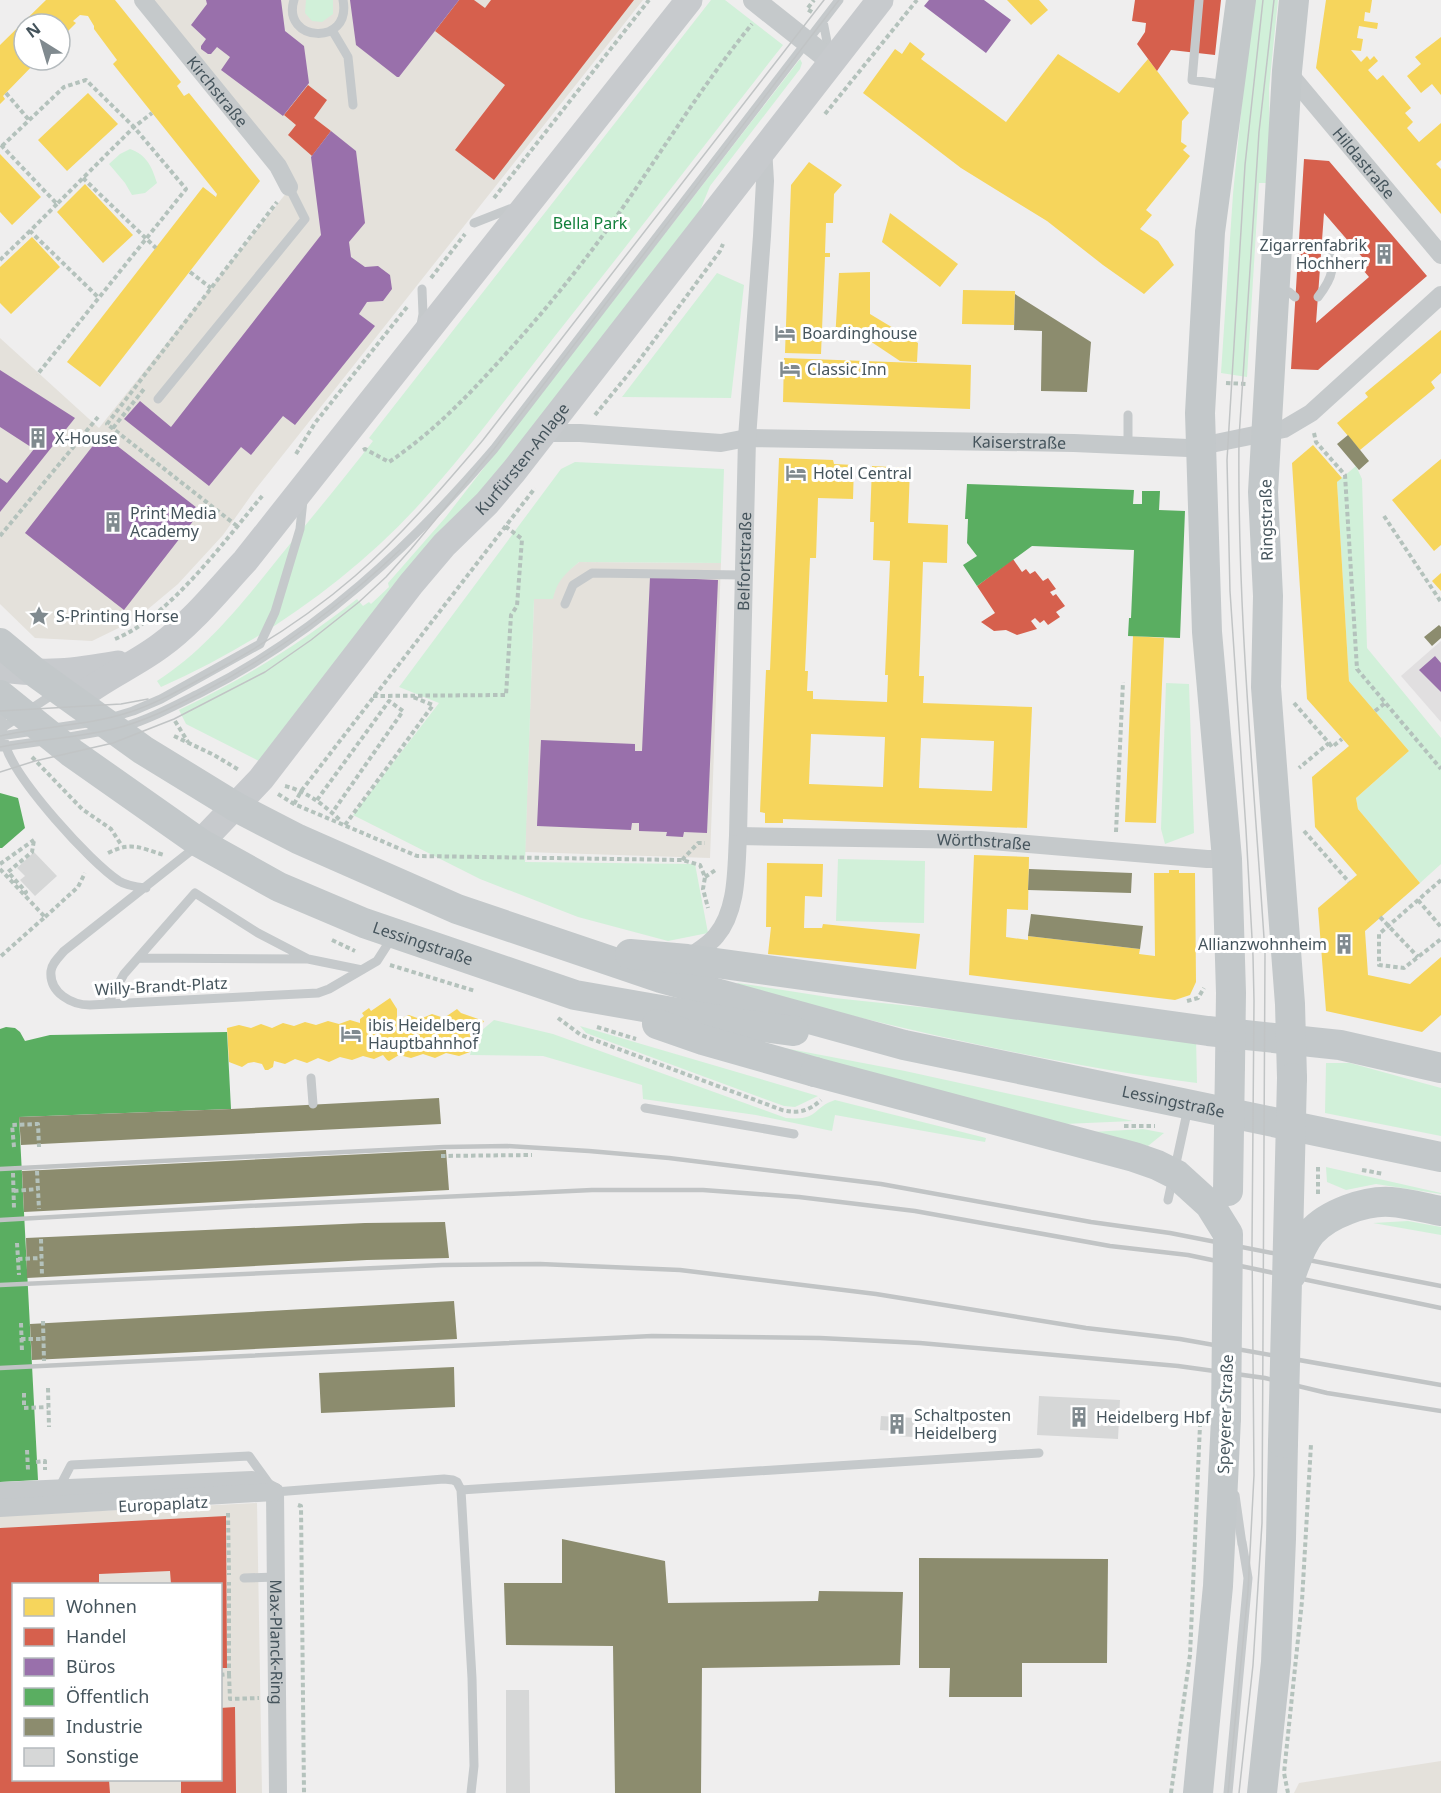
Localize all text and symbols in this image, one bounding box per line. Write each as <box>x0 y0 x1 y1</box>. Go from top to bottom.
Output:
north arrow <box>12 12 72 72</box>
text: N <box>21 17 45 43</box>
street label: Kirchstraße <box>182 51 253 132</box>
street label: Hildastraße <box>1328 123 1400 203</box>
park label: Bella Park <box>553 212 628 234</box>
place label: Zigarrenfabrik Hochherr <box>1259 234 1367 274</box>
building icon: Zigarrenfabrik Hochherr <box>1372 242 1396 266</box>
hotel icon: Boardinghouse <box>773 321 797 345</box>
place label: Boardinghouse <box>802 322 917 344</box>
hotel icon: Classic Inn <box>778 357 802 381</box>
place label: Classic Inn <box>807 358 887 380</box>
street label: Kurfürsten-Anlage <box>470 398 574 520</box>
building icon: X-House <box>26 426 50 450</box>
place label: X-House <box>55 427 118 449</box>
street label: Kaiserstraße <box>972 430 1066 454</box>
hotel icon: Hotel Central <box>784 461 808 485</box>
place label: Hotel Central <box>813 462 912 484</box>
street label: Ringstraße <box>1254 479 1278 561</box>
place label: Print Media Academy <box>130 502 217 542</box>
building icon: Print Media Academy <box>101 510 125 534</box>
street label: Belfortstraße <box>732 512 756 611</box>
place icon: S-Printing Horse <box>27 604 51 628</box>
place label: S-Printing Horse <box>56 605 179 627</box>
street label: Wörthstraße <box>937 828 1032 855</box>
street label: Lessingstraße <box>370 916 476 970</box>
building icon: Allianzwohnheim <box>1332 932 1356 956</box>
place label: Allianzwohnheim <box>1198 933 1327 955</box>
street label: Willy-Brandt-Platz <box>94 972 228 1000</box>
place label: ibis Heidelberg Hauptbahnhof <box>368 1014 481 1054</box>
hotel icon: ibis Heidelberg Hauptbahnhof <box>339 1022 363 1046</box>
street label: Lessingstraße <box>1120 1080 1227 1123</box>
street label: Speyerer Straße <box>1212 1354 1238 1474</box>
place label: Schaltposten Heidelberg <box>914 1404 1011 1444</box>
building icon: Heidelberg Hbf <box>1067 1405 1091 1429</box>
place label: Heidelberg Hbf <box>1096 1406 1212 1428</box>
building icon: Schaltposten Heidelberg <box>885 1412 909 1436</box>
street label: Europaplatz <box>118 1491 208 1517</box>
street label: Max-Planck-Ring <box>265 1579 288 1705</box>
legend <box>12 1583 222 1781</box>
text: Wohnen <box>66 1594 137 1618</box>
text: Handel <box>66 1624 126 1648</box>
text: Büros <box>66 1654 115 1678</box>
text: Öffentlich <box>66 1684 149 1708</box>
text: Industrie <box>66 1714 143 1738</box>
text: Sonstige <box>66 1744 139 1768</box>

